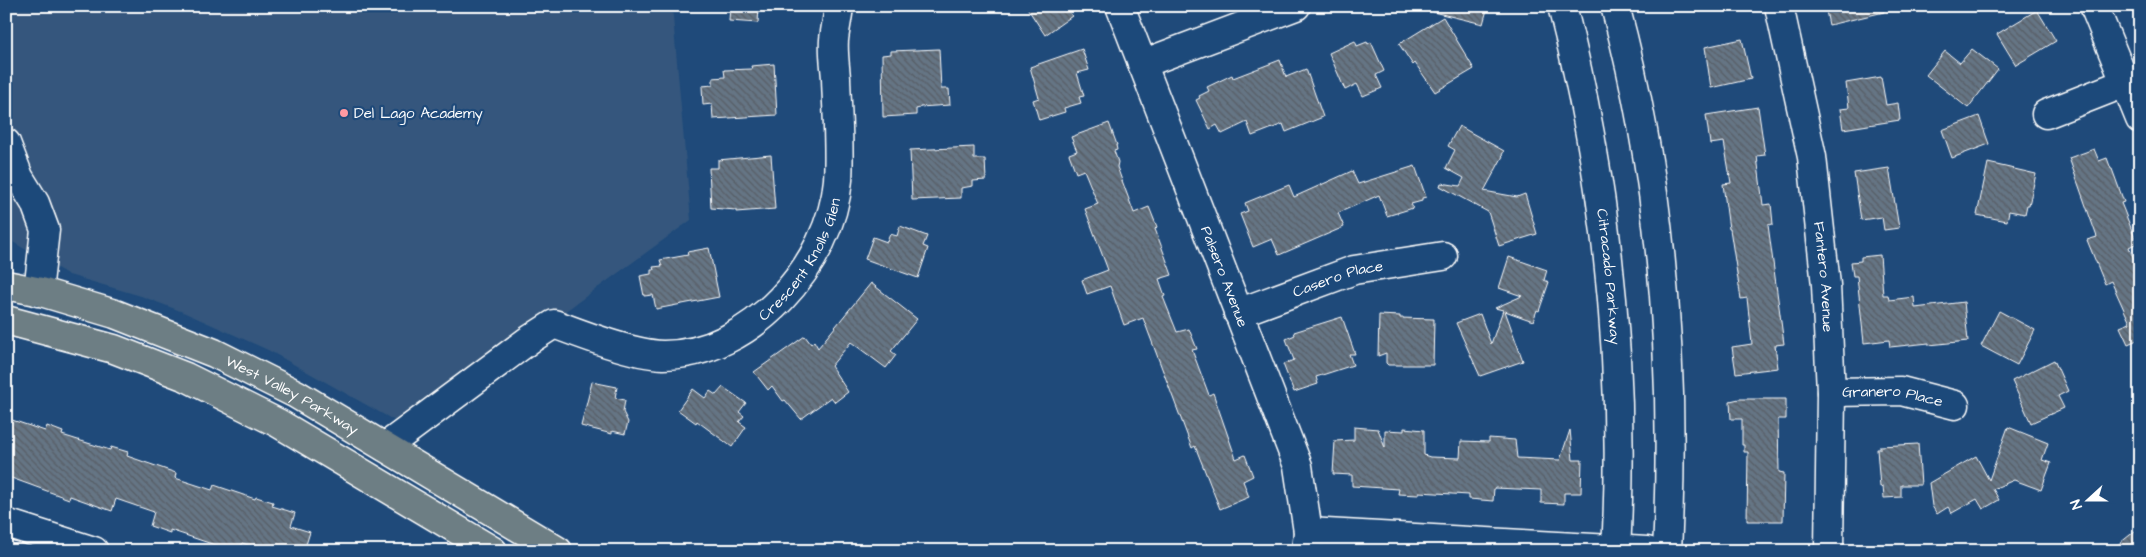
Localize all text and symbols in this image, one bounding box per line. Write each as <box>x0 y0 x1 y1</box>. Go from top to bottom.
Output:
place label: Del Lago Academy <box>354 103 483 125</box>
marker: Del Lago Academy <box>338 107 350 119</box>
street label: Crescent Knolls Glen <box>754 196 846 326</box>
street label: Citracado Parkway <box>1591 207 1625 346</box>
street label: Fantero Avenue <box>1808 220 1838 333</box>
street label: Palsero Avenue <box>1195 223 1253 330</box>
street label: Casero Place <box>1290 256 1385 303</box>
street label: West Valley Parkway <box>222 350 362 441</box>
street label: Granero Place <box>1842 381 1945 412</box>
north arrow <box>2064 474 2114 524</box>
text: N <box>2066 496 2088 512</box>

